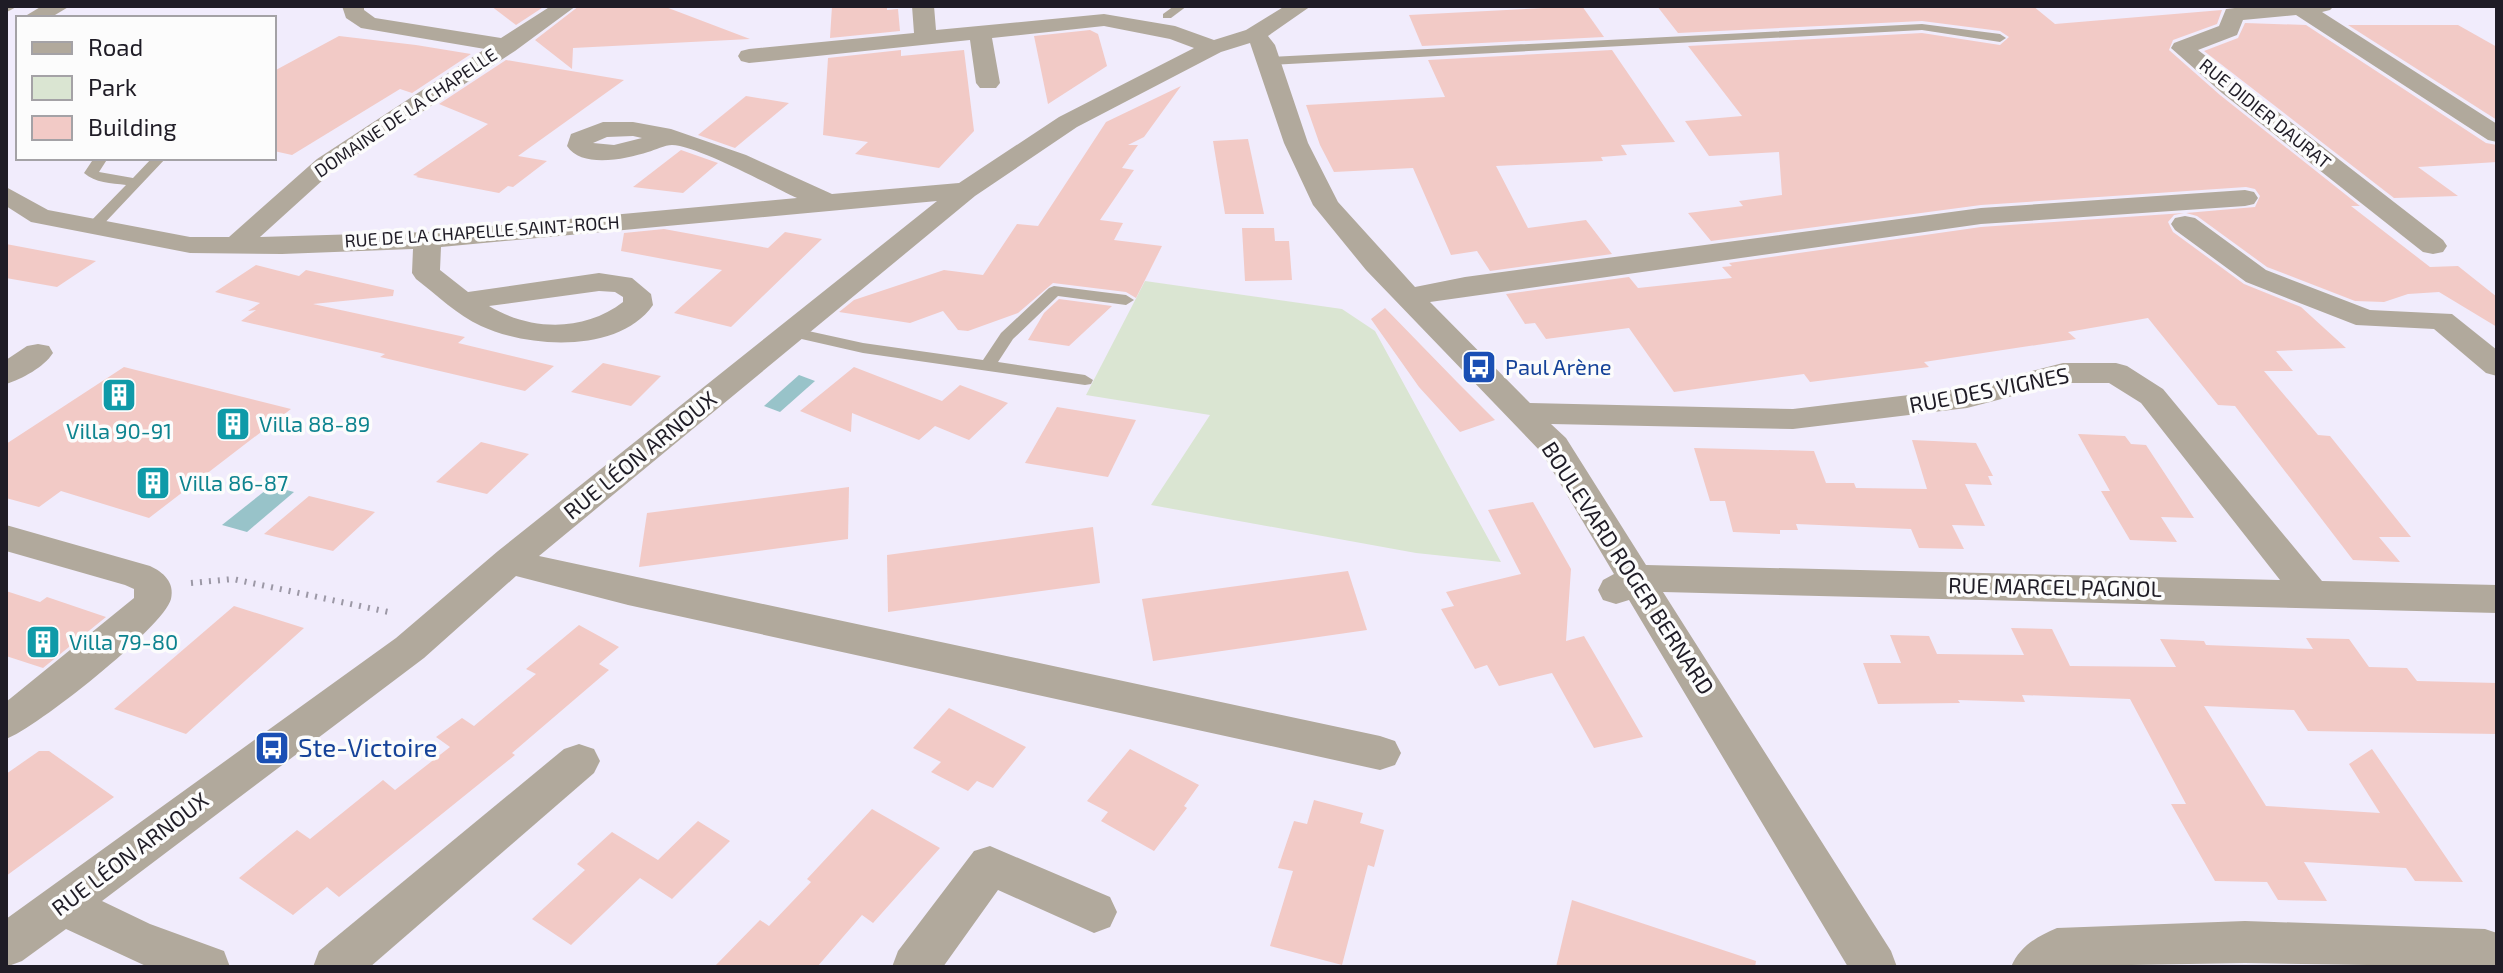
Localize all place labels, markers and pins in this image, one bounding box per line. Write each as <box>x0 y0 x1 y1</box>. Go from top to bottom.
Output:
bus stop icon: Paul Arène <box>1460 348 1498 386</box>
place label: Paul Arène <box>1505 353 1612 379</box>
building icon: Villa 90-91 <box>100 376 138 414</box>
building icon: Villa 88-89 <box>214 405 252 443</box>
place label: Villa 88-89 <box>259 410 370 436</box>
place label: Villa 90-91 <box>66 417 172 443</box>
building icon: Villa 86-87 <box>134 464 172 502</box>
place label: Villa 86-87 <box>179 469 288 495</box>
building icon: Villa 79-80 <box>24 623 62 661</box>
place label: Villa 79-80 <box>69 628 178 654</box>
bus stop icon: Ste-Victoire <box>253 729 291 767</box>
place label: Ste-Victoire <box>298 731 438 762</box>

